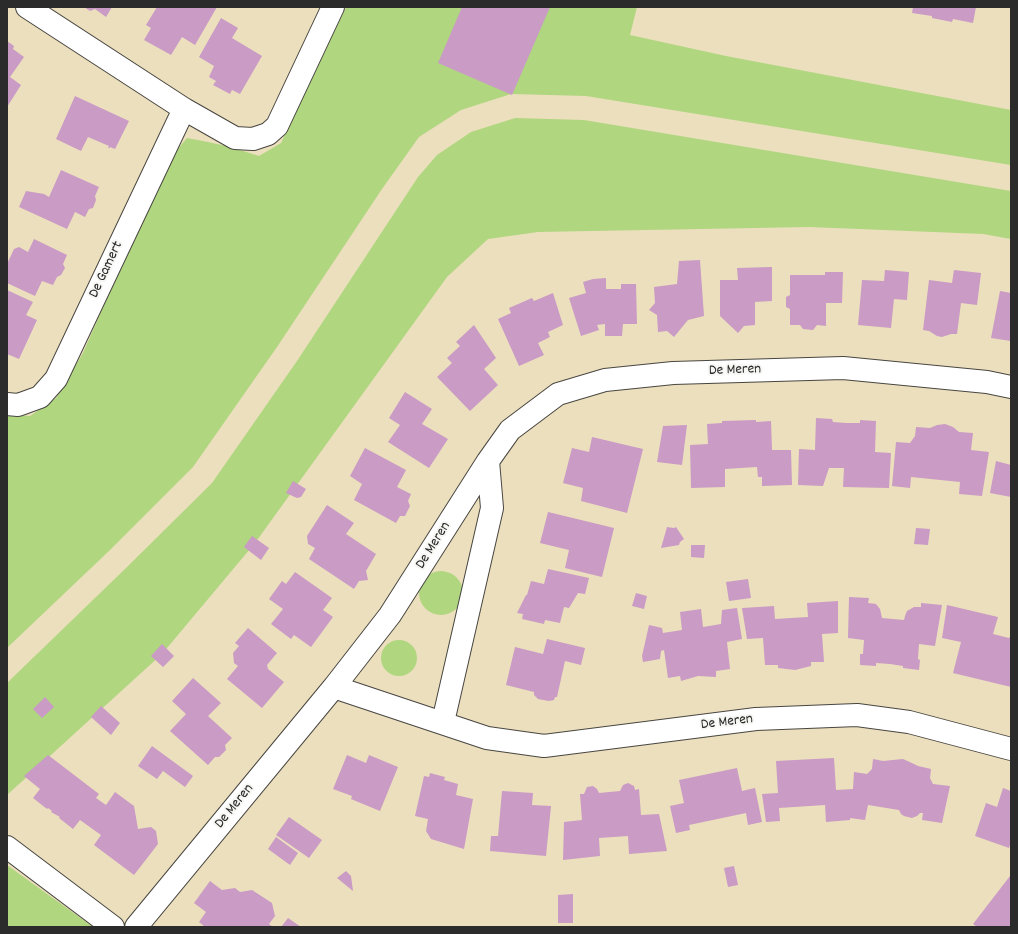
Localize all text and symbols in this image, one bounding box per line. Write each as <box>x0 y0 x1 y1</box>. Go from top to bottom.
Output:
street label: De Gamert <box>86 239 128 301</box>
street label: De Meren <box>709 361 761 381</box>
street label: De Meren <box>413 519 455 573</box>
street label: De Meren <box>700 711 754 735</box>
street label: De Meren <box>212 781 258 833</box>

